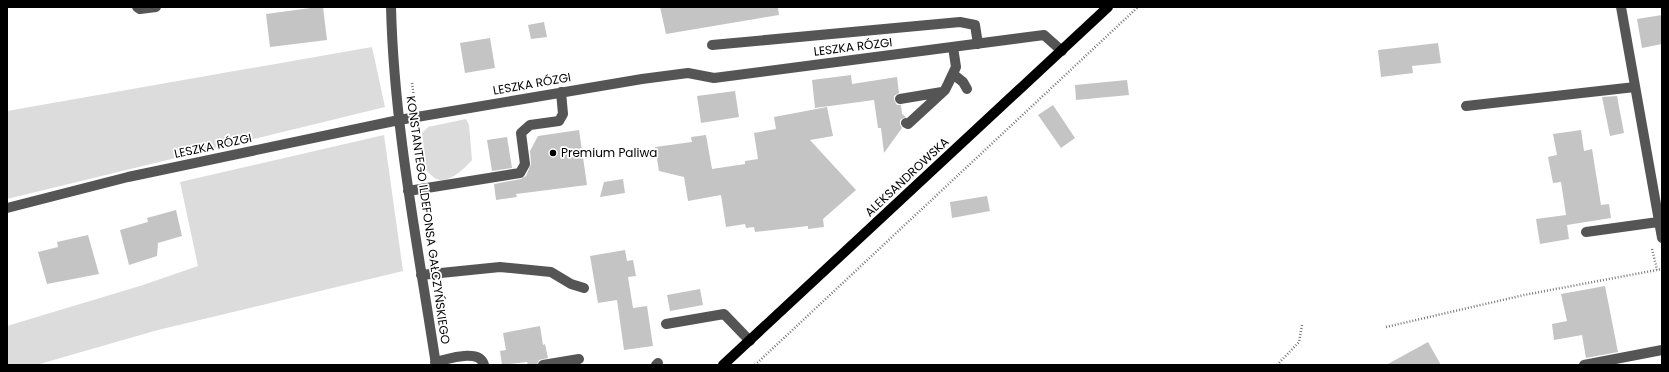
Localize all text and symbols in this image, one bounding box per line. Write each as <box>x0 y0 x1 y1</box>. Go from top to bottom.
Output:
street label: LESZKA RÓZGI <box>813 33 893 60</box>
street label: LESZKA RÓZGI <box>492 68 572 99</box>
street label: KONSTANTEGO ILDEFONSA GAŁCZYŃSKIEGO <box>403 95 454 345</box>
street label: LESZKA RÓZGI <box>173 129 253 162</box>
street label: ALEKSANDROWSKA <box>861 133 952 220</box>
place label: Premium Paliwa <box>561 144 657 161</box>
marker: Premium Paliwa <box>548 148 558 158</box>

